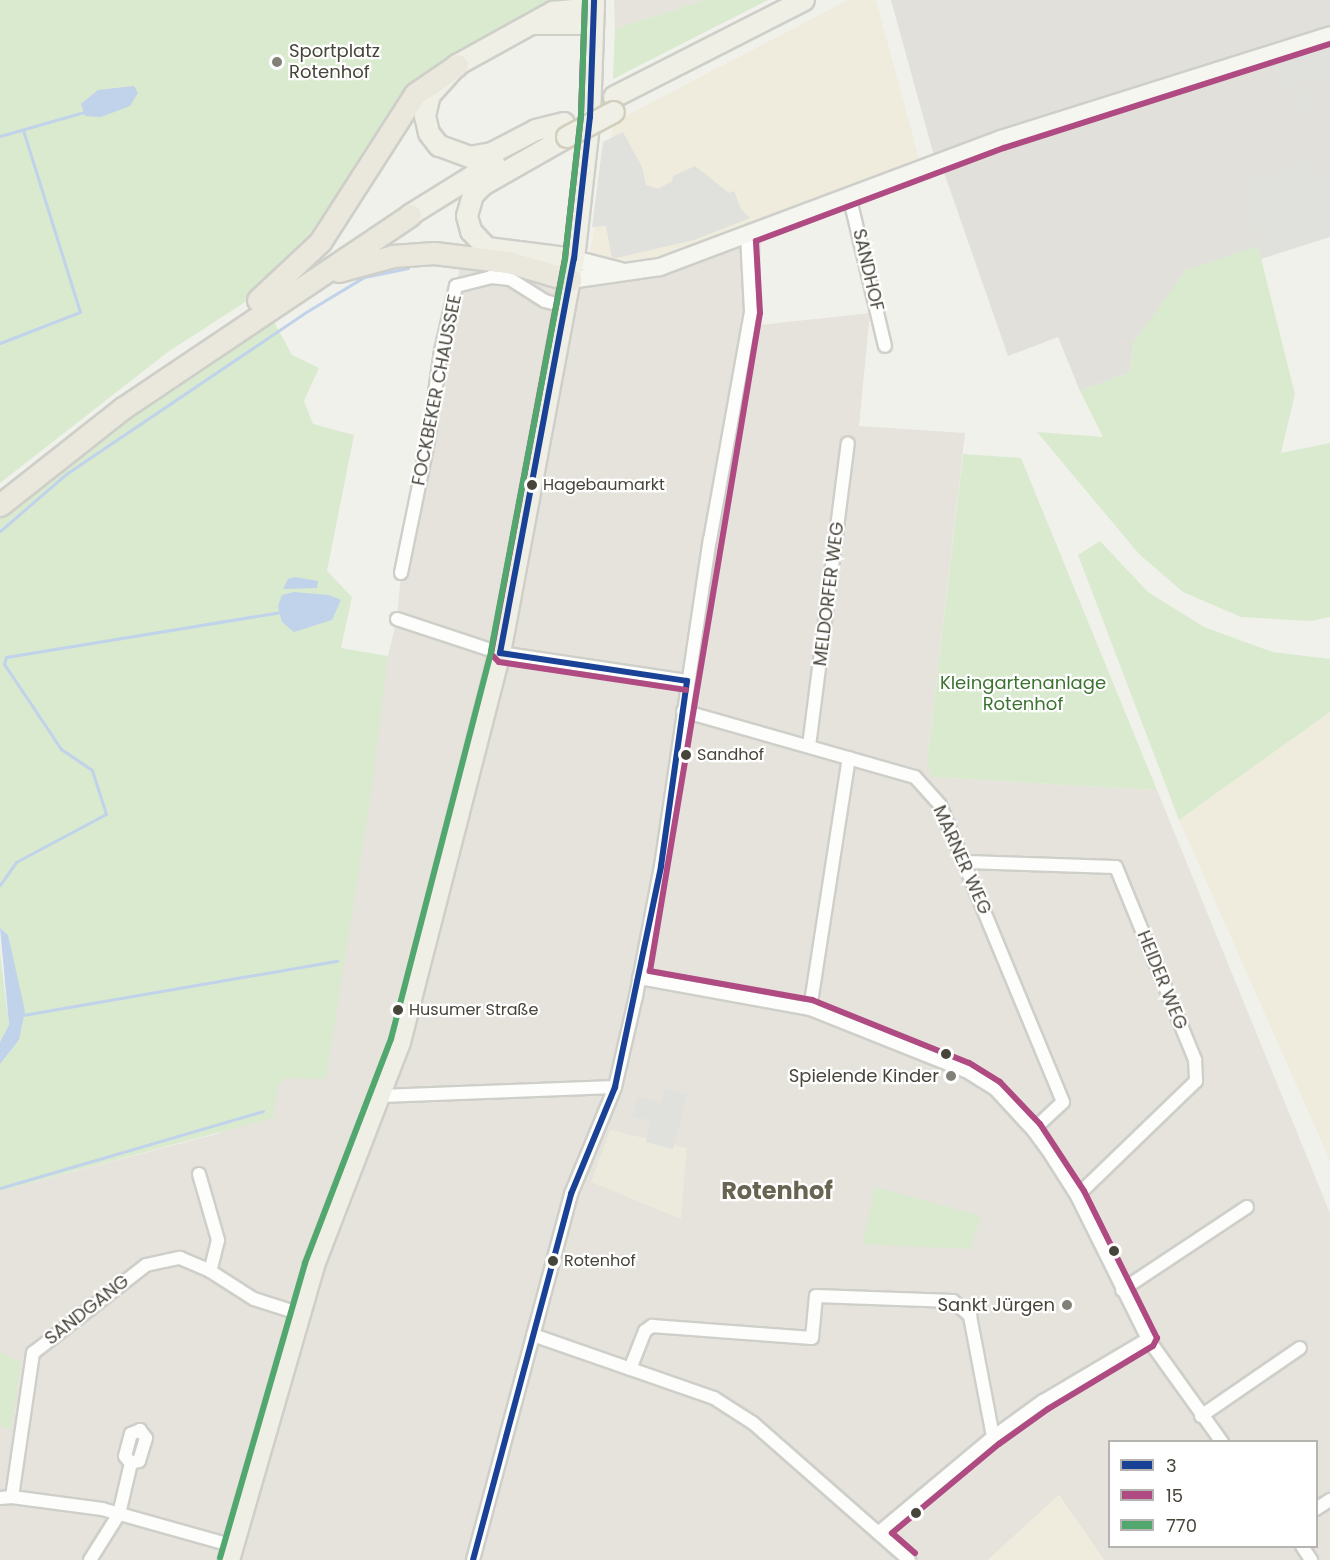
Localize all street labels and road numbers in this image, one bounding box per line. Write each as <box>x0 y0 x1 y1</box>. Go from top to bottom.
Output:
street label: SANDHOF <box>848 227 888 313</box>
street label: FOCKBEKER CHAUSSEE <box>408 293 466 487</box>
street label: MELDORFER WEG <box>809 521 849 667</box>
street label: MARNER WEG <box>928 802 996 918</box>
street label: HEIDER WEG <box>1132 927 1192 1033</box>
street label: SANDGANG <box>41 1270 133 1350</box>

